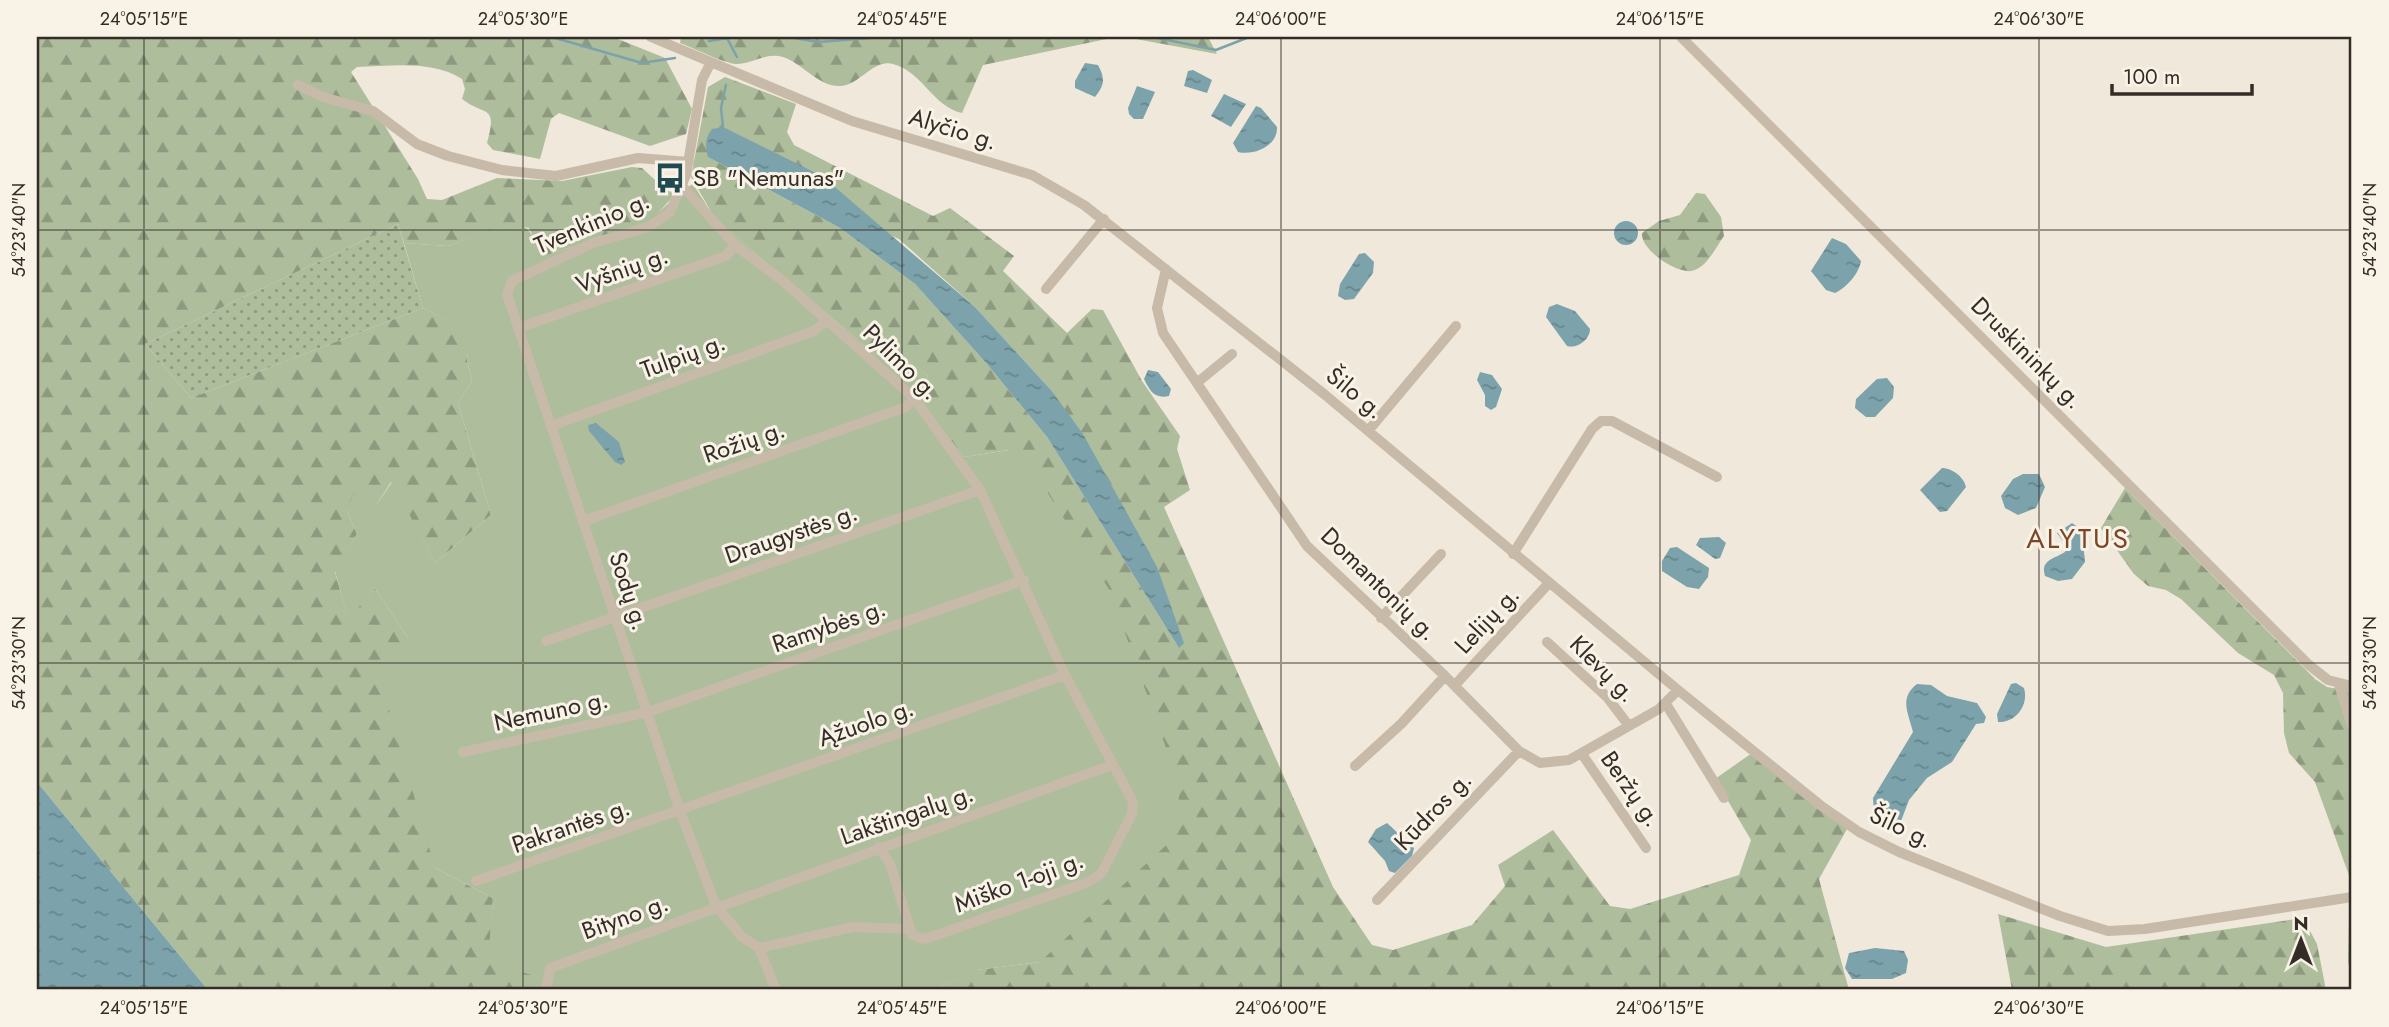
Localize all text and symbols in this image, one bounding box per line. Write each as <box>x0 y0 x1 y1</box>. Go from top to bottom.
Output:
text: 24°05'15"E <box>100 6 188 32</box>
text: 24°05'30"E <box>478 6 568 32</box>
text: 24°05'45"E <box>857 6 947 32</box>
text: 24°06'00"E <box>1235 6 1327 32</box>
text: 24°06'15"E <box>1616 6 1704 32</box>
text: 24°06'30"E <box>1994 6 2084 32</box>
scale bar <box>2112 52 2252 96</box>
text: 100 m <box>2123 62 2180 92</box>
street label: Alyčio g. <box>905 99 1002 158</box>
place label: SB "Nemunas" <box>693 160 844 195</box>
bus stop icon: SB "Nemunas" <box>653 161 687 195</box>
text: 54°23'40"N <box>6 183 32 277</box>
street label: Tvenkinio g. <box>529 183 655 263</box>
text: 54°23'40"N <box>2357 183 2383 277</box>
street label: Vyšnių g. <box>571 237 673 302</box>
street label: Druskininkų g. <box>1963 289 2091 417</box>
street label: Pylimo g. <box>855 316 947 408</box>
street label: Tulpių g. <box>636 324 730 387</box>
street label: Šilo g. <box>1319 358 1392 427</box>
street label: Rožių g. <box>698 411 789 472</box>
street label: Draugystės g. <box>720 494 862 573</box>
district label: ALYTUS <box>2026 518 2130 559</box>
street label: Domantonių g. <box>1313 519 1446 649</box>
street label: Sodų g. <box>600 547 659 635</box>
street label: Lelijų g. <box>1446 578 1527 661</box>
street label: Ramybės g. <box>767 590 890 661</box>
text: 54°23'30"N <box>6 616 32 710</box>
text: 54°23'30"N <box>2357 616 2383 710</box>
street label: Klevų g. <box>1562 627 1645 710</box>
street label: Nemuno g. <box>490 681 611 740</box>
street label: Ąžuolo g. <box>813 690 918 755</box>
street label: Beržų g. <box>1592 744 1670 834</box>
street label: Kūdros g. <box>1386 763 1479 858</box>
street label: Lakštingalų g. <box>836 775 978 854</box>
street label: Pakrantės g. <box>507 789 635 862</box>
street label: Šilo g. <box>1864 797 1939 856</box>
street label: Miško 1-oji g. <box>949 842 1088 921</box>
street label: Bityno g. <box>577 885 673 948</box>
north arrow <box>2266 904 2336 974</box>
text: N <box>2293 910 2309 937</box>
text: 24°05'15"E <box>100 995 188 1021</box>
text: 24°05'30"E <box>478 995 568 1021</box>
text: 24°05'45"E <box>857 995 947 1021</box>
text: 24°06'00"E <box>1235 995 1327 1021</box>
text: 24°06'15"E <box>1616 995 1704 1021</box>
text: 24°06'30"E <box>1994 995 2084 1021</box>

